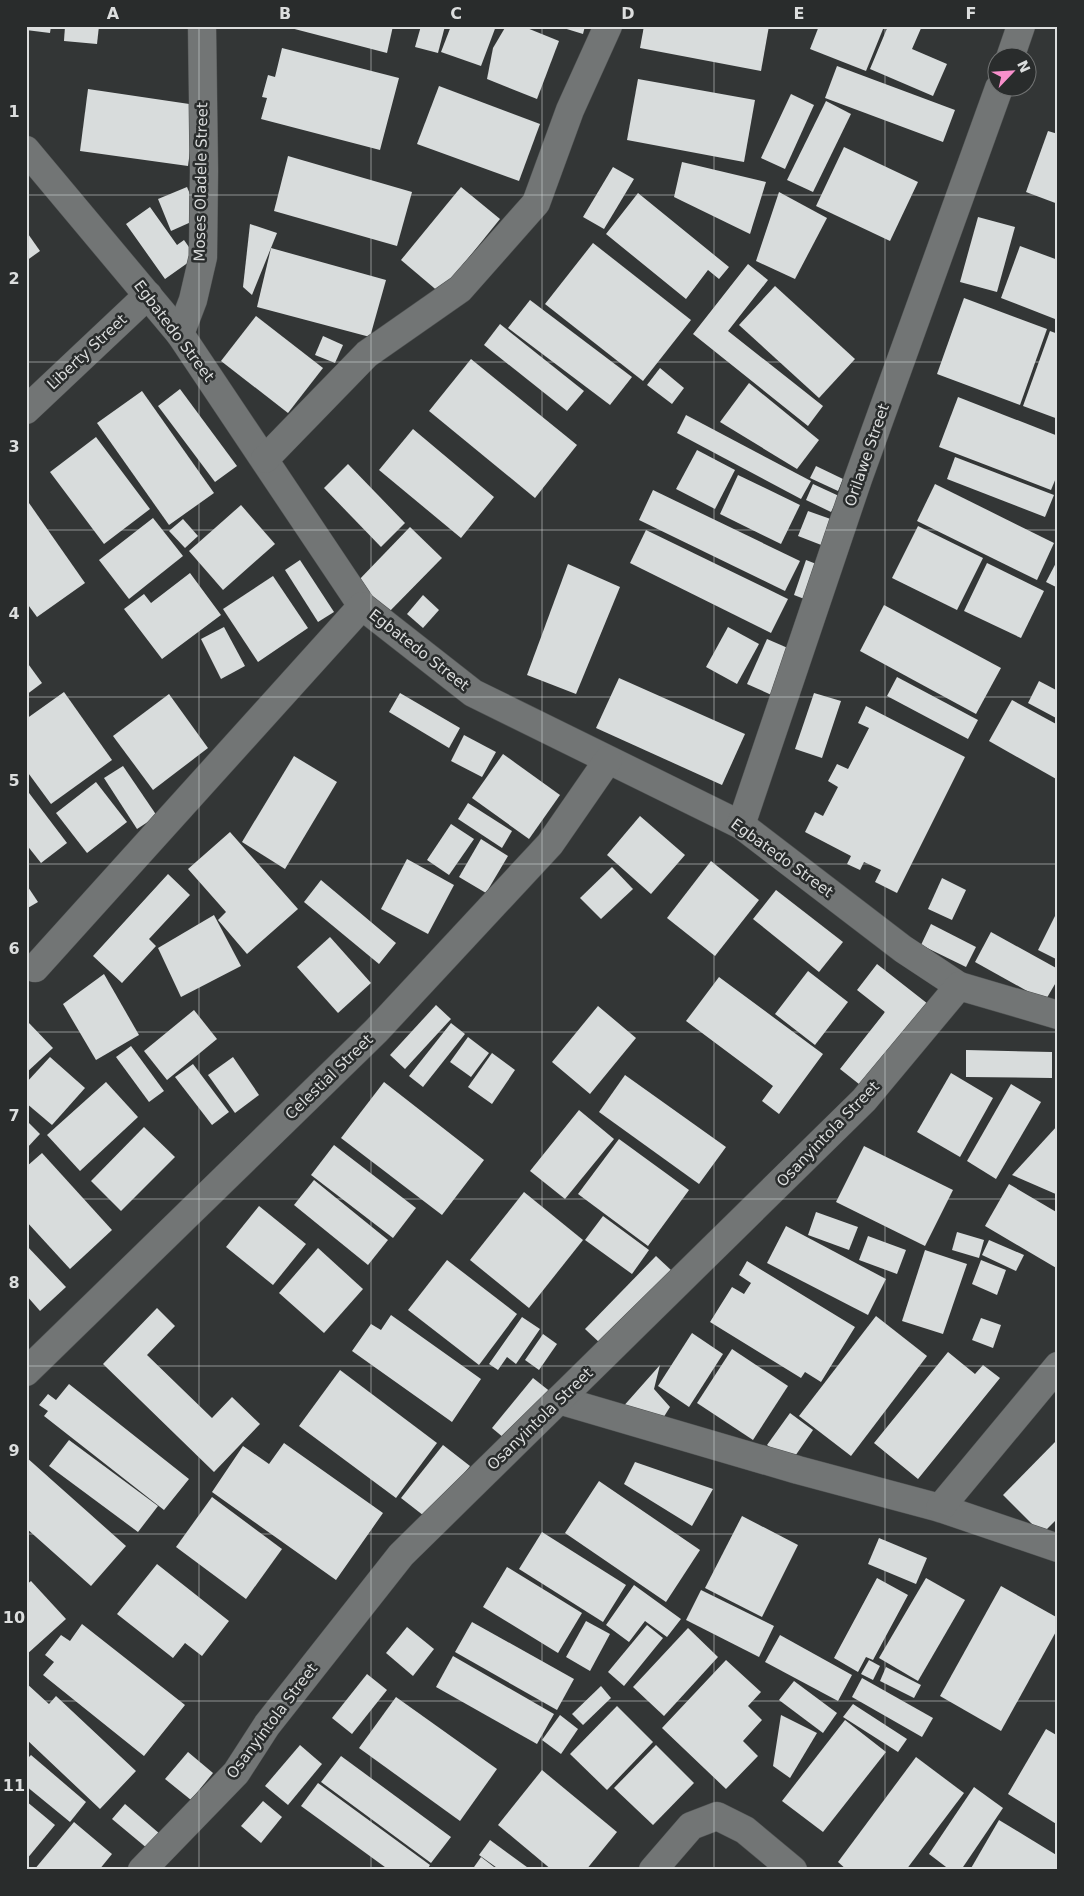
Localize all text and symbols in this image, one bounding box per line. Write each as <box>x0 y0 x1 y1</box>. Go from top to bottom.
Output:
text: A <box>107 4 120 23</box>
text: B <box>279 4 291 23</box>
text: C <box>450 4 462 23</box>
text: D <box>621 4 635 23</box>
text: E <box>794 4 804 23</box>
text: F <box>966 4 976 23</box>
north arrow <box>986 48 1036 98</box>
text: N <box>1014 58 1034 75</box>
text: 1 <box>8 102 20 121</box>
street label: Moses Oladele Street <box>191 102 211 262</box>
text: 2 <box>8 269 20 288</box>
street label: Egbatedo Street <box>130 277 218 385</box>
street label: Liberty Street <box>43 310 131 394</box>
street label: Orilawe Street <box>841 401 893 509</box>
text: 3 <box>8 437 20 456</box>
text: 4 <box>8 604 20 623</box>
street label: Egbatedo Street <box>365 605 473 695</box>
text: 5 <box>8 771 20 790</box>
street label: Egbatedo Street <box>727 815 837 901</box>
text: 6 <box>8 939 20 958</box>
street label: Celestial Street <box>282 1031 377 1123</box>
street label: Osanyintola Street <box>773 1077 883 1190</box>
text: 7 <box>8 1106 20 1125</box>
text: 8 <box>8 1273 20 1292</box>
street label: Osanyintola Street <box>484 1364 597 1474</box>
text: 9 <box>8 1441 20 1460</box>
text: 10 <box>3 1608 25 1627</box>
street label: Osanyintola Street <box>223 1660 321 1782</box>
text: 11 <box>3 1776 25 1795</box>

